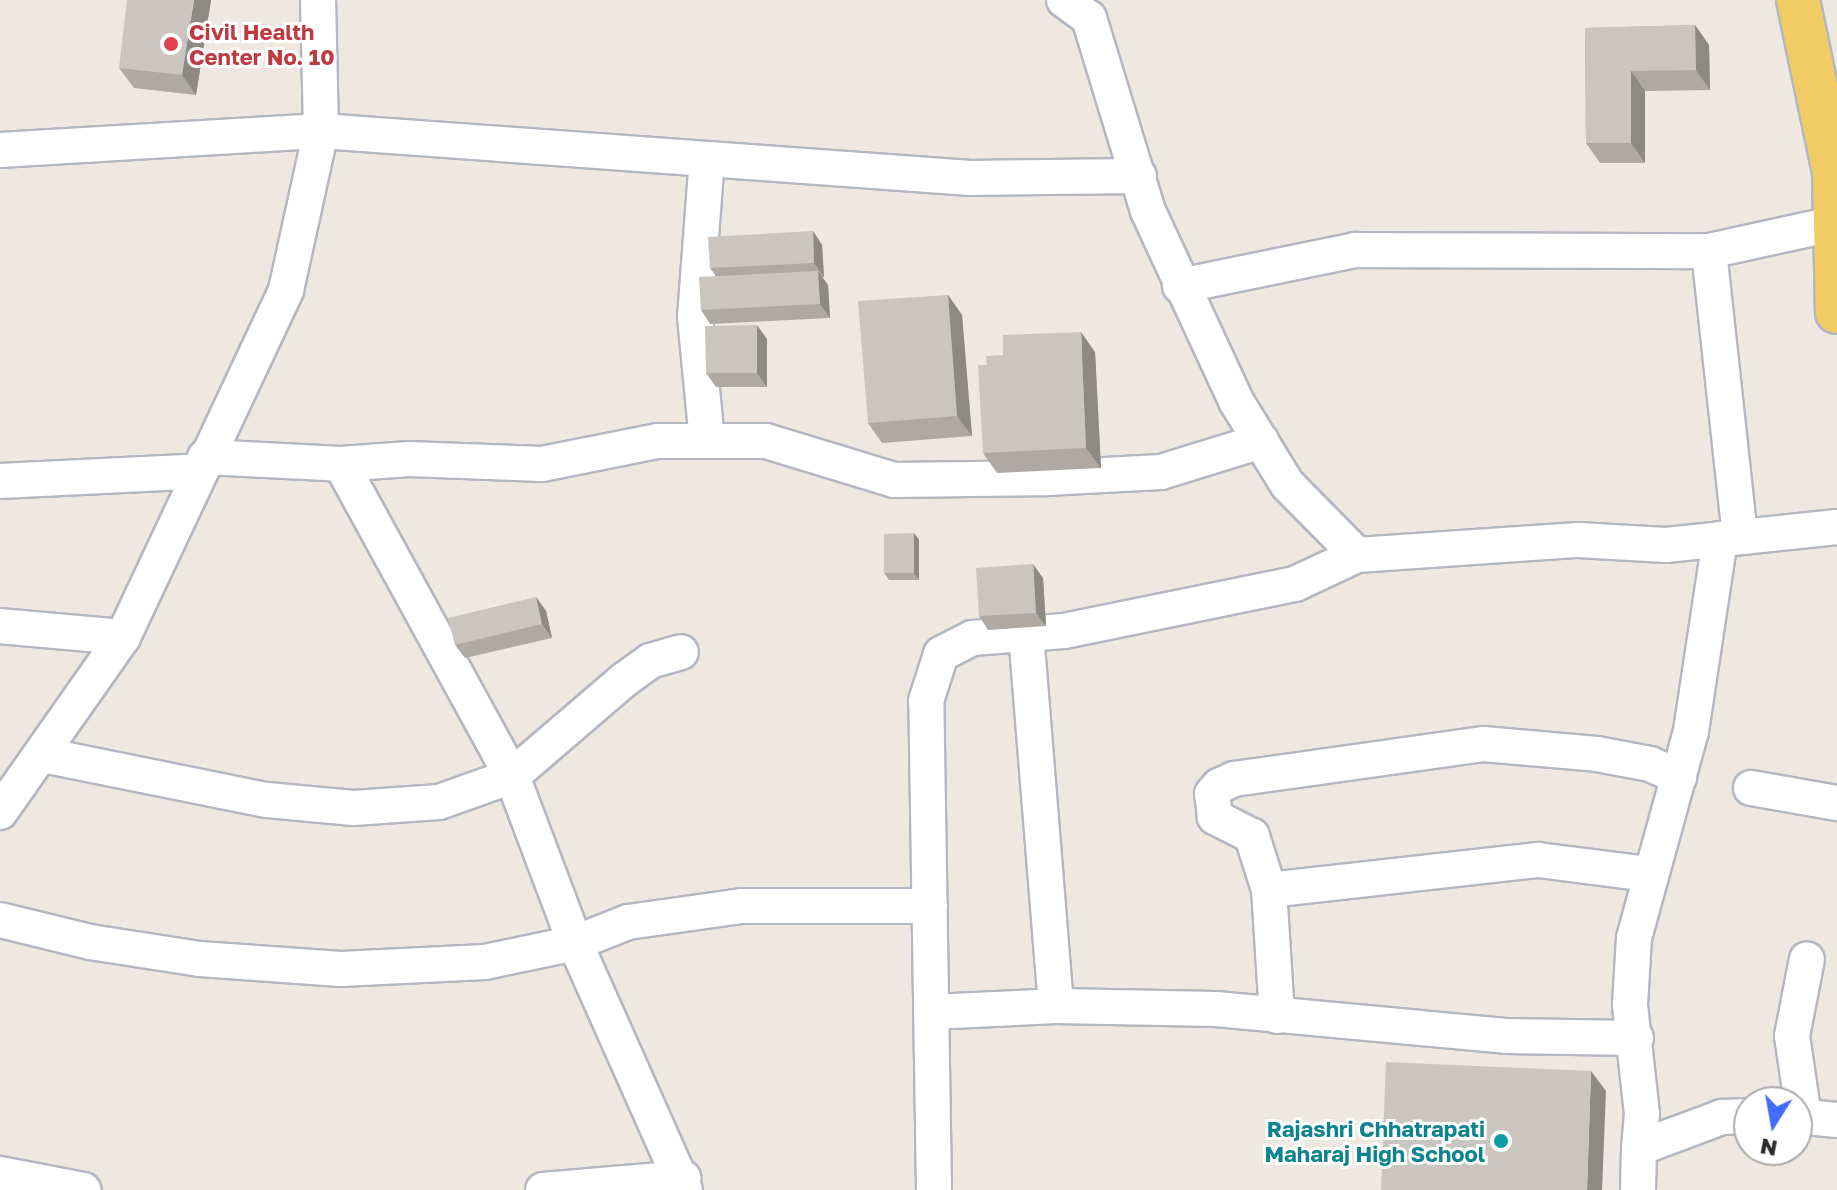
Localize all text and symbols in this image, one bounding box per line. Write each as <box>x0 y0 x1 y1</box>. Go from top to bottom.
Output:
place label: Civil Health Center No. 10 <box>189 18 334 70</box>
marker: Civil Health Center No. 10 <box>160 33 182 55</box>
north arrow <box>1733 1086 1813 1166</box>
place label: Rajashri Chhatrapati Maharaj High School <box>1264 1115 1485 1166</box>
marker: Rajashri Chhatrapati Maharaj High School <box>1492 1132 1510 1150</box>
text: N <box>1758 1133 1780 1163</box>

